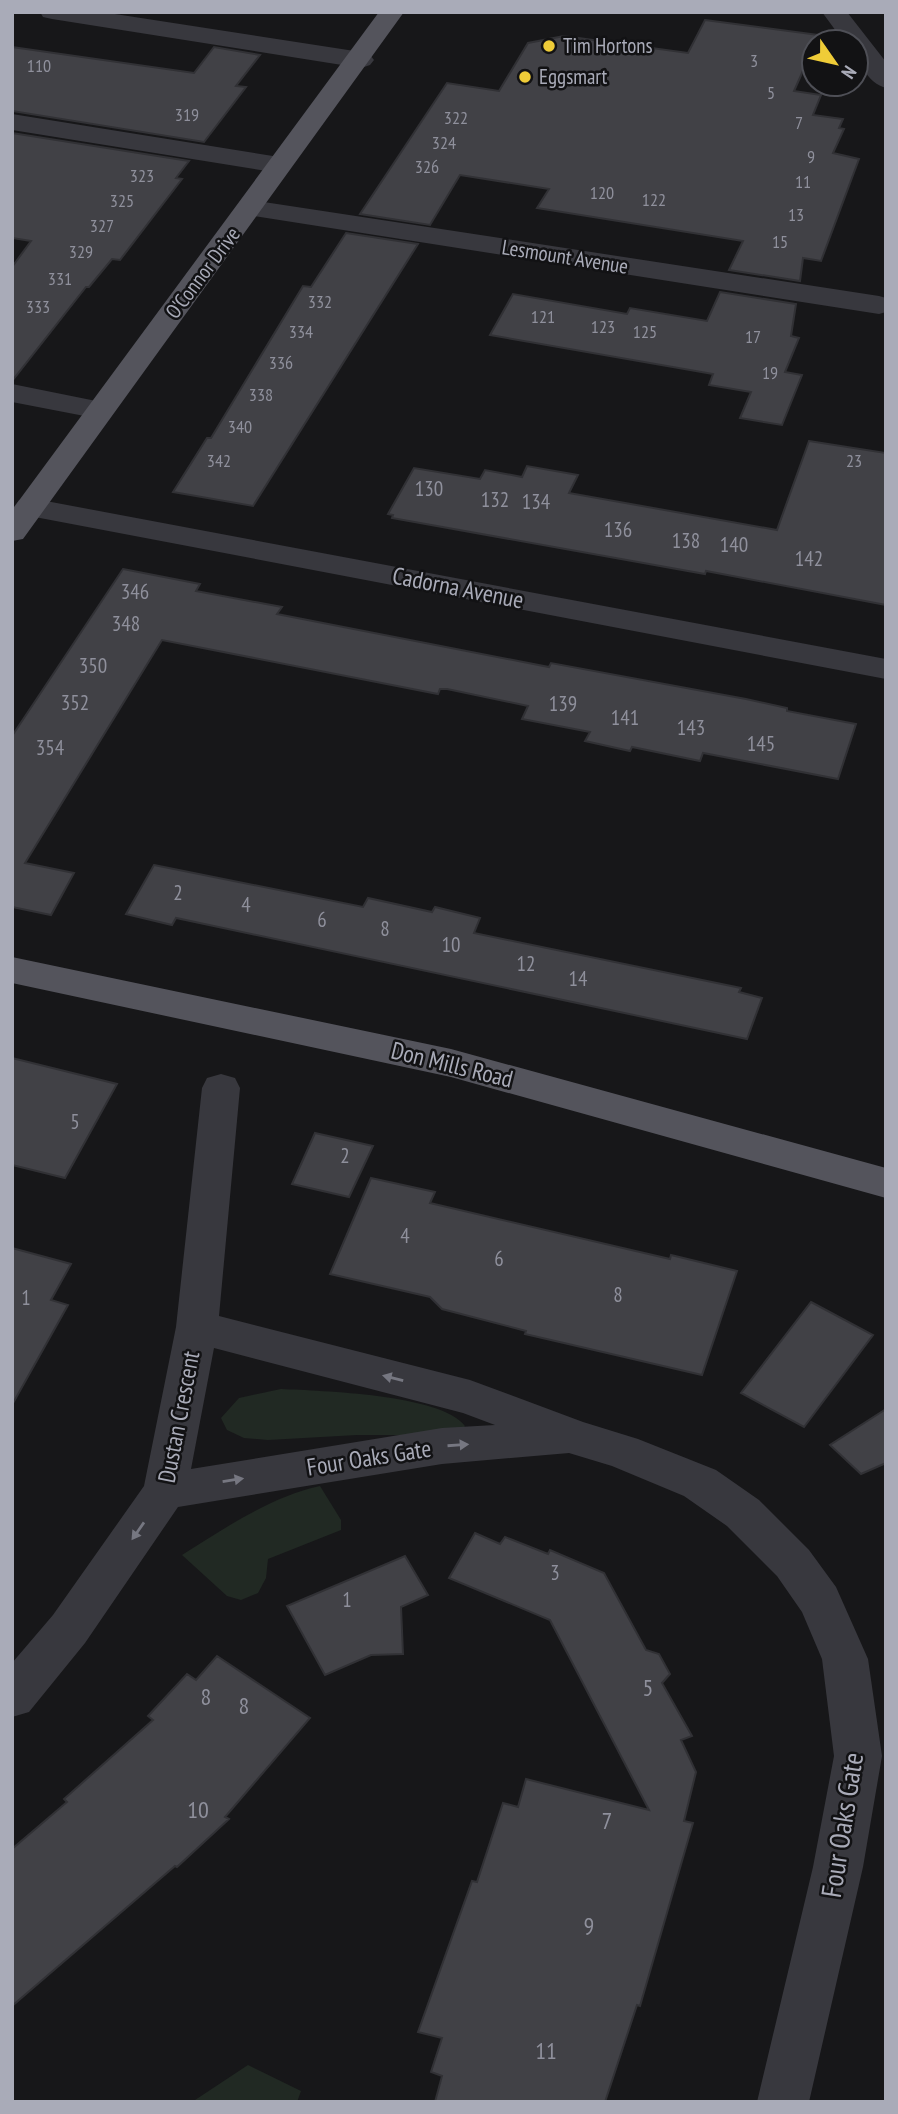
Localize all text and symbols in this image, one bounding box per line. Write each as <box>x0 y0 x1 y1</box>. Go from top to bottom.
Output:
north arrow <box>800 28 870 98</box>
place label: Tim Hortons <box>563 32 653 59</box>
marker: Tim Hortons <box>541 38 557 54</box>
house number: 3 <box>750 49 758 72</box>
house number: 110 <box>27 54 51 77</box>
text: N <box>836 62 862 83</box>
place label: Eggsmart <box>539 63 608 90</box>
marker: Eggsmart <box>517 69 533 85</box>
house number: 5 <box>767 81 775 104</box>
house number: 319 <box>175 103 199 126</box>
house number: 322 <box>444 106 468 129</box>
house number: 7 <box>795 111 803 134</box>
house number: 324 <box>432 131 456 154</box>
house number: 9 <box>807 145 815 168</box>
house number: 326 <box>415 155 439 178</box>
house number: 323 <box>130 164 154 187</box>
house number: 11 <box>795 170 811 193</box>
house number: 120 <box>590 181 614 204</box>
house number: 122 <box>642 188 666 211</box>
house number: 325 <box>110 189 134 212</box>
house number: 13 <box>788 203 804 226</box>
house number: 327 <box>90 214 114 237</box>
street label: O'Connor Drive <box>159 221 246 324</box>
house number: 15 <box>772 230 788 253</box>
street label: Lesmount Avenue <box>500 233 630 280</box>
house number: 329 <box>69 240 93 263</box>
house number: 331 <box>48 267 72 290</box>
house number: 332 <box>308 290 332 313</box>
house number: 333 <box>26 295 50 318</box>
house number: 121 <box>531 305 555 328</box>
house number: 123 <box>591 315 615 338</box>
house number: 334 <box>289 320 313 343</box>
house number: 125 <box>633 320 657 343</box>
house number: 17 <box>745 325 761 348</box>
house number: 336 <box>269 351 293 374</box>
house number: 19 <box>762 361 778 384</box>
house number: 338 <box>249 383 273 406</box>
house number: 340 <box>228 415 252 438</box>
house number: 342 <box>207 449 231 472</box>
house number: 23 <box>846 449 862 472</box>
house number: 130 <box>415 475 443 502</box>
house number: 132 <box>481 486 509 513</box>
house number: 134 <box>522 488 551 515</box>
house number: 136 <box>604 516 632 543</box>
house number: 138 <box>672 527 700 554</box>
house number: 140 <box>720 531 748 558</box>
house number: 142 <box>795 545 823 572</box>
street label: Cadorna Avenue <box>390 560 526 615</box>
house number: 346 <box>121 578 149 605</box>
house number: 348 <box>112 610 140 637</box>
house number: 350 <box>79 652 107 679</box>
house number: 352 <box>61 689 89 716</box>
house number: 139 <box>549 690 577 717</box>
house number: 141 <box>611 704 639 731</box>
house number: 143 <box>677 714 705 741</box>
house number: 145 <box>747 730 775 757</box>
house number: 354 <box>36 734 65 761</box>
house number: 2 <box>173 879 183 906</box>
house number: 4 <box>241 891 251 918</box>
house number: 6 <box>317 906 327 933</box>
house number: 8 <box>380 915 390 942</box>
house number: 10 <box>442 931 460 958</box>
house number: 12 <box>517 950 535 977</box>
house number: 14 <box>569 965 588 992</box>
street label: Don Mills Road <box>388 1034 516 1095</box>
house number: 5 <box>70 1108 80 1135</box>
house number: 2 <box>340 1142 350 1169</box>
house number: 4 <box>400 1222 410 1249</box>
house number: 6 <box>494 1245 504 1272</box>
house number: 8 <box>613 1281 623 1308</box>
house number: 1 <box>21 1284 31 1311</box>
street label: Dustan Crescent <box>151 1348 207 1485</box>
one-way arrow <box>382 1372 404 1383</box>
street label: Four Oaks Gate <box>305 1432 433 1483</box>
one-way arrow <box>447 1439 469 1450</box>
one-way arrow <box>222 1474 244 1485</box>
one-way arrow <box>131 1522 145 1540</box>
house number: 3 <box>550 1559 560 1586</box>
house number: 1 <box>342 1586 352 1613</box>
house number: 5 <box>643 1672 653 1703</box>
house number: 8 <box>201 1681 211 1712</box>
house number: 8 <box>239 1690 249 1721</box>
street label: Four Oaks Gate <box>812 1750 871 1900</box>
house number: 10 <box>187 1794 209 1825</box>
house number: 7 <box>602 1805 612 1836</box>
house number: 9 <box>584 1910 594 1941</box>
house number: 11 <box>535 2035 557 2066</box>

